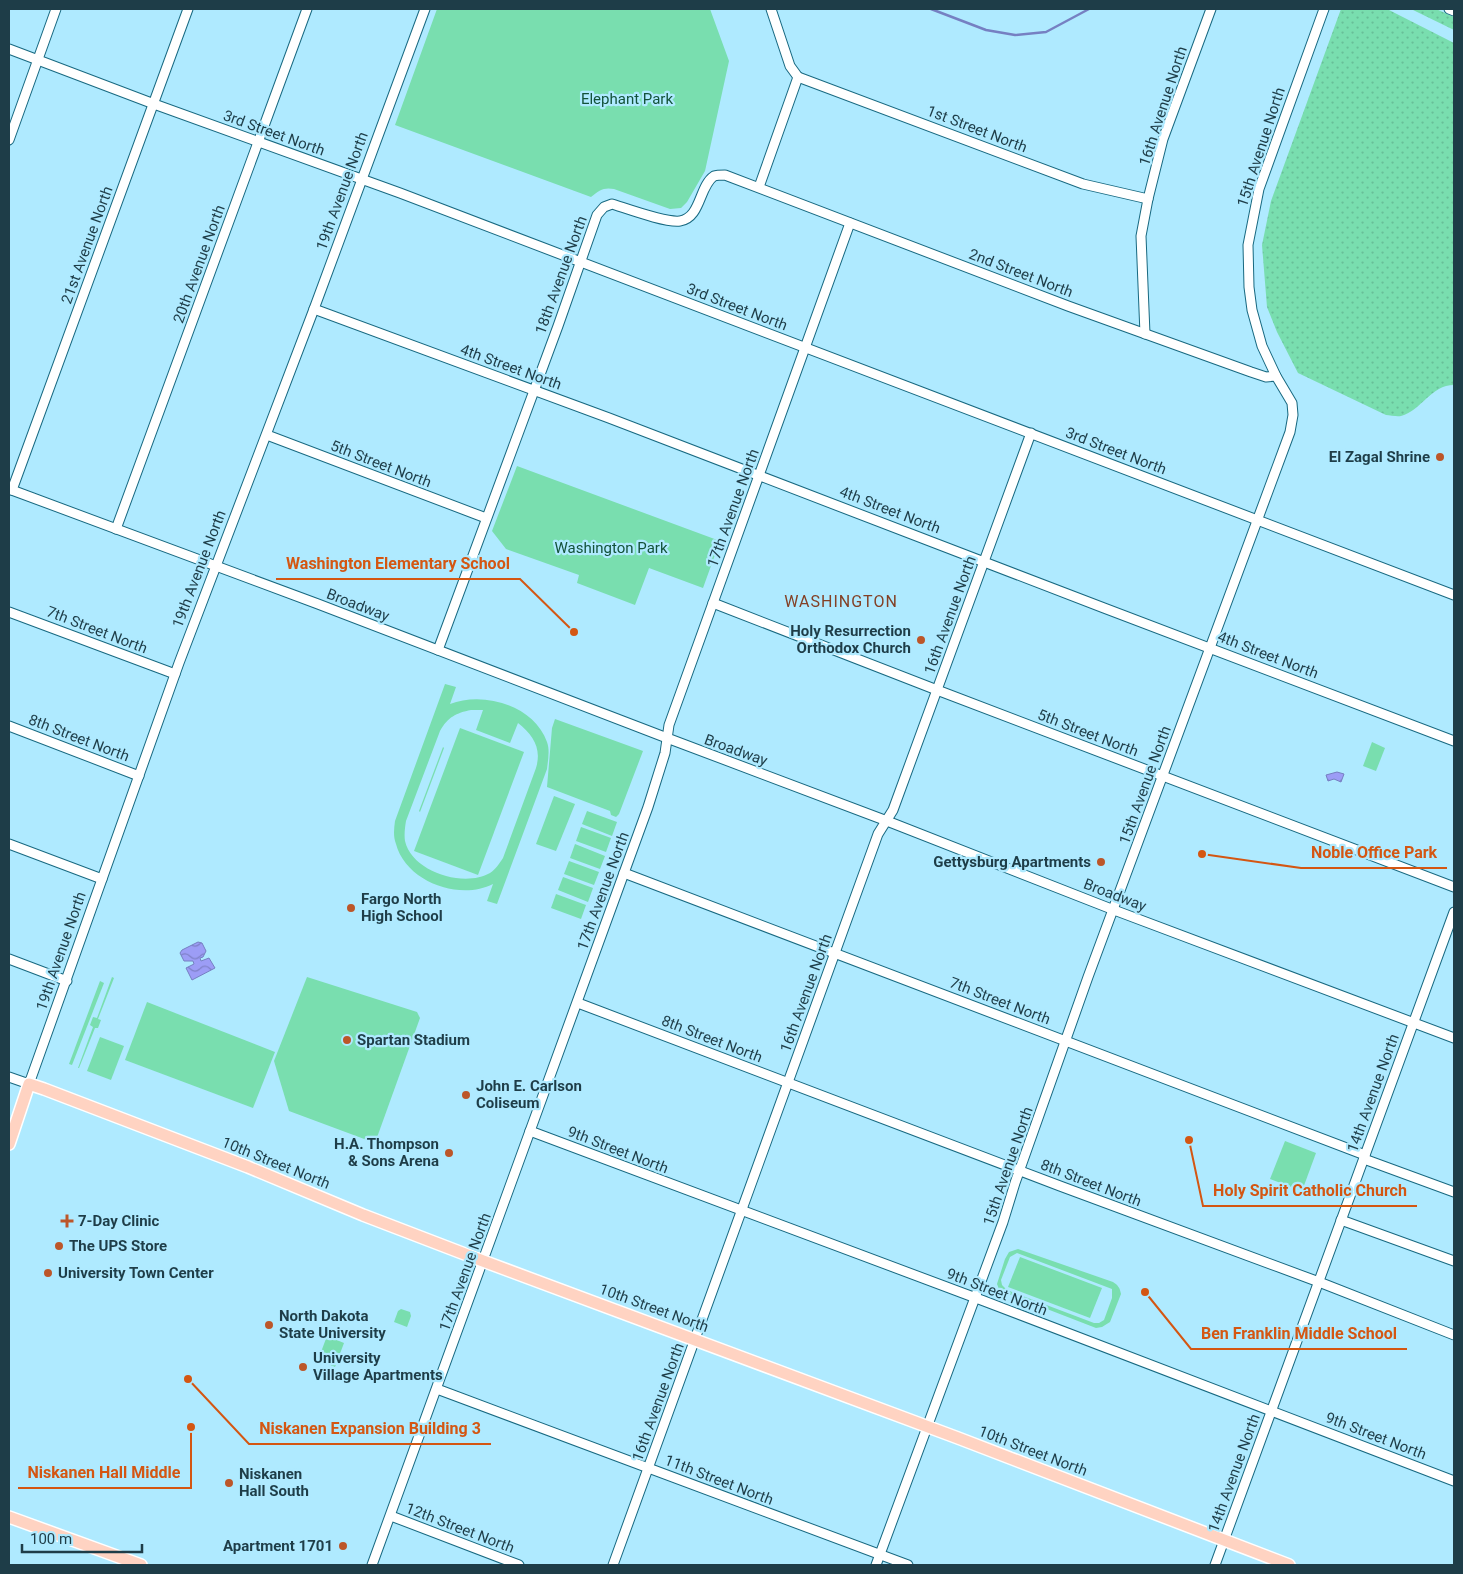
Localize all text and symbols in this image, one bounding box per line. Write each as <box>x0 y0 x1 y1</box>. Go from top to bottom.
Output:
street label: 16th Avenue North <box>1135 44 1191 168</box>
street label: 15th Avenue North <box>1233 85 1289 209</box>
park label: Elephant Park <box>581 90 673 108</box>
street label: 1st Street North <box>924 102 1030 156</box>
street label: 3rd Street North <box>221 106 327 160</box>
street label: 19th Avenue North <box>312 129 372 253</box>
street label: 21st Avenue North <box>57 184 117 306</box>
street label: 20th Avenue North <box>169 202 229 326</box>
street label: 18th Avenue North <box>531 213 591 337</box>
street label: 2nd Street North <box>966 245 1076 301</box>
street label: 3rd Street North <box>684 279 790 335</box>
street label: 4th Street North <box>458 340 564 394</box>
street label: 3rd Street North <box>1063 423 1169 479</box>
street label: 5th Street North <box>328 437 434 491</box>
street label: 17th Avenue North <box>703 446 763 570</box>
place label: El Zagal Shrine <box>1329 448 1430 466</box>
marker: El Zagal Shrine <box>1434 451 1446 463</box>
street label: 4th Street North <box>837 483 943 537</box>
street label: 19th Avenue North <box>168 508 230 630</box>
park label: Washington Park <box>554 539 668 557</box>
callout: Washington Elementary School <box>276 548 520 579</box>
street label: 16th Avenue North <box>920 553 980 677</box>
text: Washington Elementary School <box>286 554 510 573</box>
street label: Broadway <box>324 585 392 625</box>
district label: WASHINGTON <box>784 592 898 611</box>
street label: 7th Street North <box>44 603 150 657</box>
place label: Holy Resurrection Orthodox Church <box>790 622 911 657</box>
street label: 4th Street North <box>1215 628 1321 682</box>
marker: Holy Resurrection Orthodox Church <box>915 634 927 646</box>
street label: 5th Street North <box>1035 706 1141 760</box>
street label: 8th Street North <box>26 711 132 765</box>
street label: 15th Avenue North <box>1115 723 1175 847</box>
street label: Broadway <box>702 730 770 770</box>
street label: 17th Avenue North <box>573 829 633 953</box>
callout: Noble Office Park <box>1301 837 1447 868</box>
text: Noble Office Park <box>1311 843 1438 862</box>
place label: Gettysburg Apartments <box>933 853 1091 871</box>
marker: Gettysburg Apartments <box>1095 856 1107 868</box>
street label: Broadway <box>1081 875 1149 915</box>
street label: 19th Avenue North <box>32 889 90 1013</box>
place label: Fargo North High School <box>361 890 443 925</box>
marker: Fargo North High School <box>345 902 357 914</box>
street label: 16th Avenue North <box>776 931 836 1055</box>
street label: 7th Street North <box>947 974 1053 1028</box>
street label: 8th Street North <box>659 1012 765 1066</box>
place label: Spartan Stadium <box>357 1031 470 1049</box>
street label: 14th Avenue North <box>1343 1031 1403 1155</box>
marker: Spartan Stadium <box>341 1034 353 1046</box>
place label: John E. Carlson Coliseum <box>476 1077 582 1112</box>
marker: John E. Carlson Coliseum <box>460 1089 472 1101</box>
street label: 15th Avenue North <box>979 1104 1037 1228</box>
street label: 9th Street North <box>565 1123 671 1177</box>
street label: 10th Street North <box>219 1133 333 1193</box>
place label: H.A. Thompson & Sons Arena <box>334 1135 439 1170</box>
marker: H.A. Thompson & Sons Arena <box>443 1147 455 1159</box>
street label: 8th Street North <box>1038 1156 1144 1210</box>
callout: Holy Spirit Catholic Church <box>1203 1175 1417 1206</box>
text: Holy Spirit Catholic Church <box>1213 1181 1407 1200</box>
street label: 17th Avenue North <box>435 1210 495 1334</box>
place label: 7-Day Clinic <box>78 1212 160 1230</box>
marker: 7-Day Clinic <box>60 1214 74 1228</box>
place label: The UPS Store <box>69 1237 167 1255</box>
marker: The UPS Store <box>53 1240 65 1252</box>
place label: University Town Center <box>58 1264 214 1282</box>
street label: 9th Street North <box>944 1265 1050 1319</box>
marker: University Town Center <box>42 1267 54 1279</box>
street label: 10th Street North <box>597 1280 711 1336</box>
place label: North Dakota State University <box>279 1307 386 1342</box>
callout: Ben Franklin Middle School <box>1191 1318 1407 1349</box>
marker: North Dakota State University <box>263 1319 275 1331</box>
text: Ben Franklin Middle School <box>1201 1324 1397 1343</box>
street label: 16th Avenue North <box>628 1340 688 1464</box>
place label: University Village Apartments <box>313 1349 443 1384</box>
marker: University Village Apartments <box>297 1361 309 1373</box>
street label: 9th Street North <box>1323 1409 1429 1463</box>
street label: 14th Avenue North <box>1204 1411 1264 1535</box>
callout: Niskanen Expansion Building 3 <box>249 1413 491 1444</box>
text: Niskanen Expansion Building 3 <box>259 1419 481 1438</box>
street label: 10th Street North <box>976 1422 1090 1480</box>
street label: 11th Street North <box>662 1451 776 1509</box>
callout: Niskanen Hall Middle <box>18 1457 191 1488</box>
text: Niskanen Hall Middle <box>28 1463 181 1482</box>
place label: Niskanen Hall South <box>239 1465 309 1500</box>
marker: Niskanen Hall South <box>223 1477 235 1489</box>
street label: 12th Street North <box>403 1499 517 1557</box>
scale bar <box>22 1522 142 1554</box>
text: 100 m <box>30 1530 72 1548</box>
place label: Apartment 1701 <box>223 1537 333 1555</box>
marker: Apartment 1701 <box>337 1540 349 1552</box>

